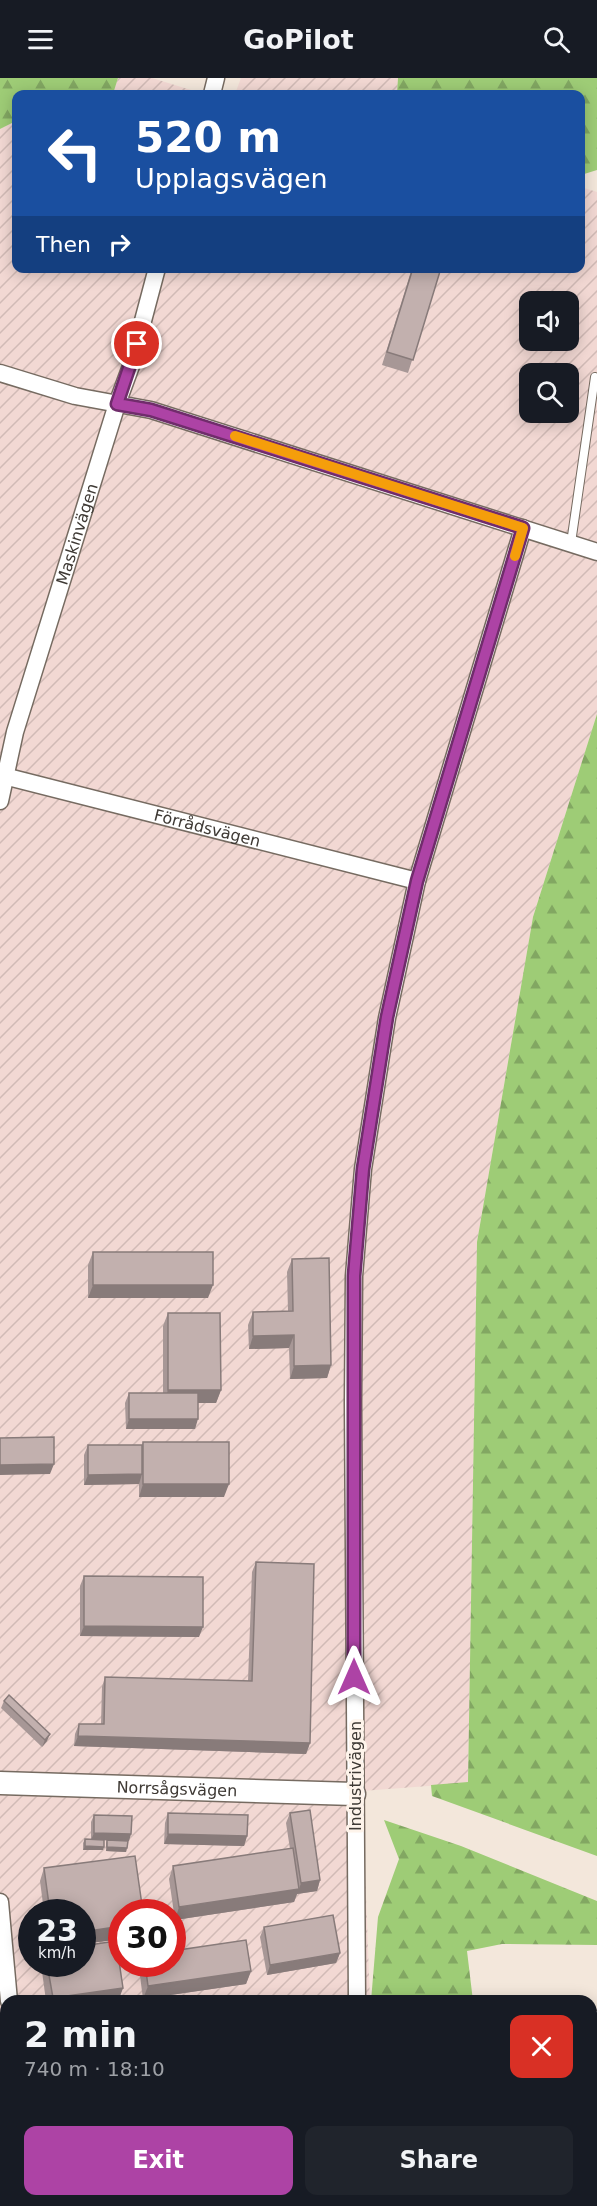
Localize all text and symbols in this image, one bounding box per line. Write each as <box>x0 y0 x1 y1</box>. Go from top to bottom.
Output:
icon: menu <box>24 23 57 56</box>
icon: search <box>540 23 573 56</box>
text: GoPilot <box>243 24 354 55</box>
text: 520 m <box>135 113 281 162</box>
icon: left <box>36 114 114 192</box>
text: Upplagsvägen <box>135 163 328 194</box>
icon: right <box>103 228 136 261</box>
text: Then <box>36 232 91 257</box>
map controls <box>519 291 579 423</box>
button: sound <box>519 291 579 351</box>
pin <box>111 318 162 369</box>
icon: arrive <box>120 327 153 360</box>
button: search <box>519 363 579 423</box>
street label: Maskinvägen <box>52 481 102 587</box>
street label: Förrådsvägen <box>152 806 262 851</box>
position arrow <box>322 1645 386 1709</box>
street label: Industrivägen <box>346 1721 365 1831</box>
street label: Norrsågsvägen <box>116 1778 238 1800</box>
speed limit sign: 30 <box>108 1899 186 1977</box>
text: 23 <box>36 1913 78 1948</box>
text: km/h <box>38 1944 76 1962</box>
text: 2 min <box>24 2014 137 2055</box>
button: close <box>510 2015 573 2078</box>
text: 740 m · 18:10 <box>24 2057 165 2081</box>
button: Exit <box>24 2126 293 2195</box>
button: Share <box>305 2126 573 2195</box>

